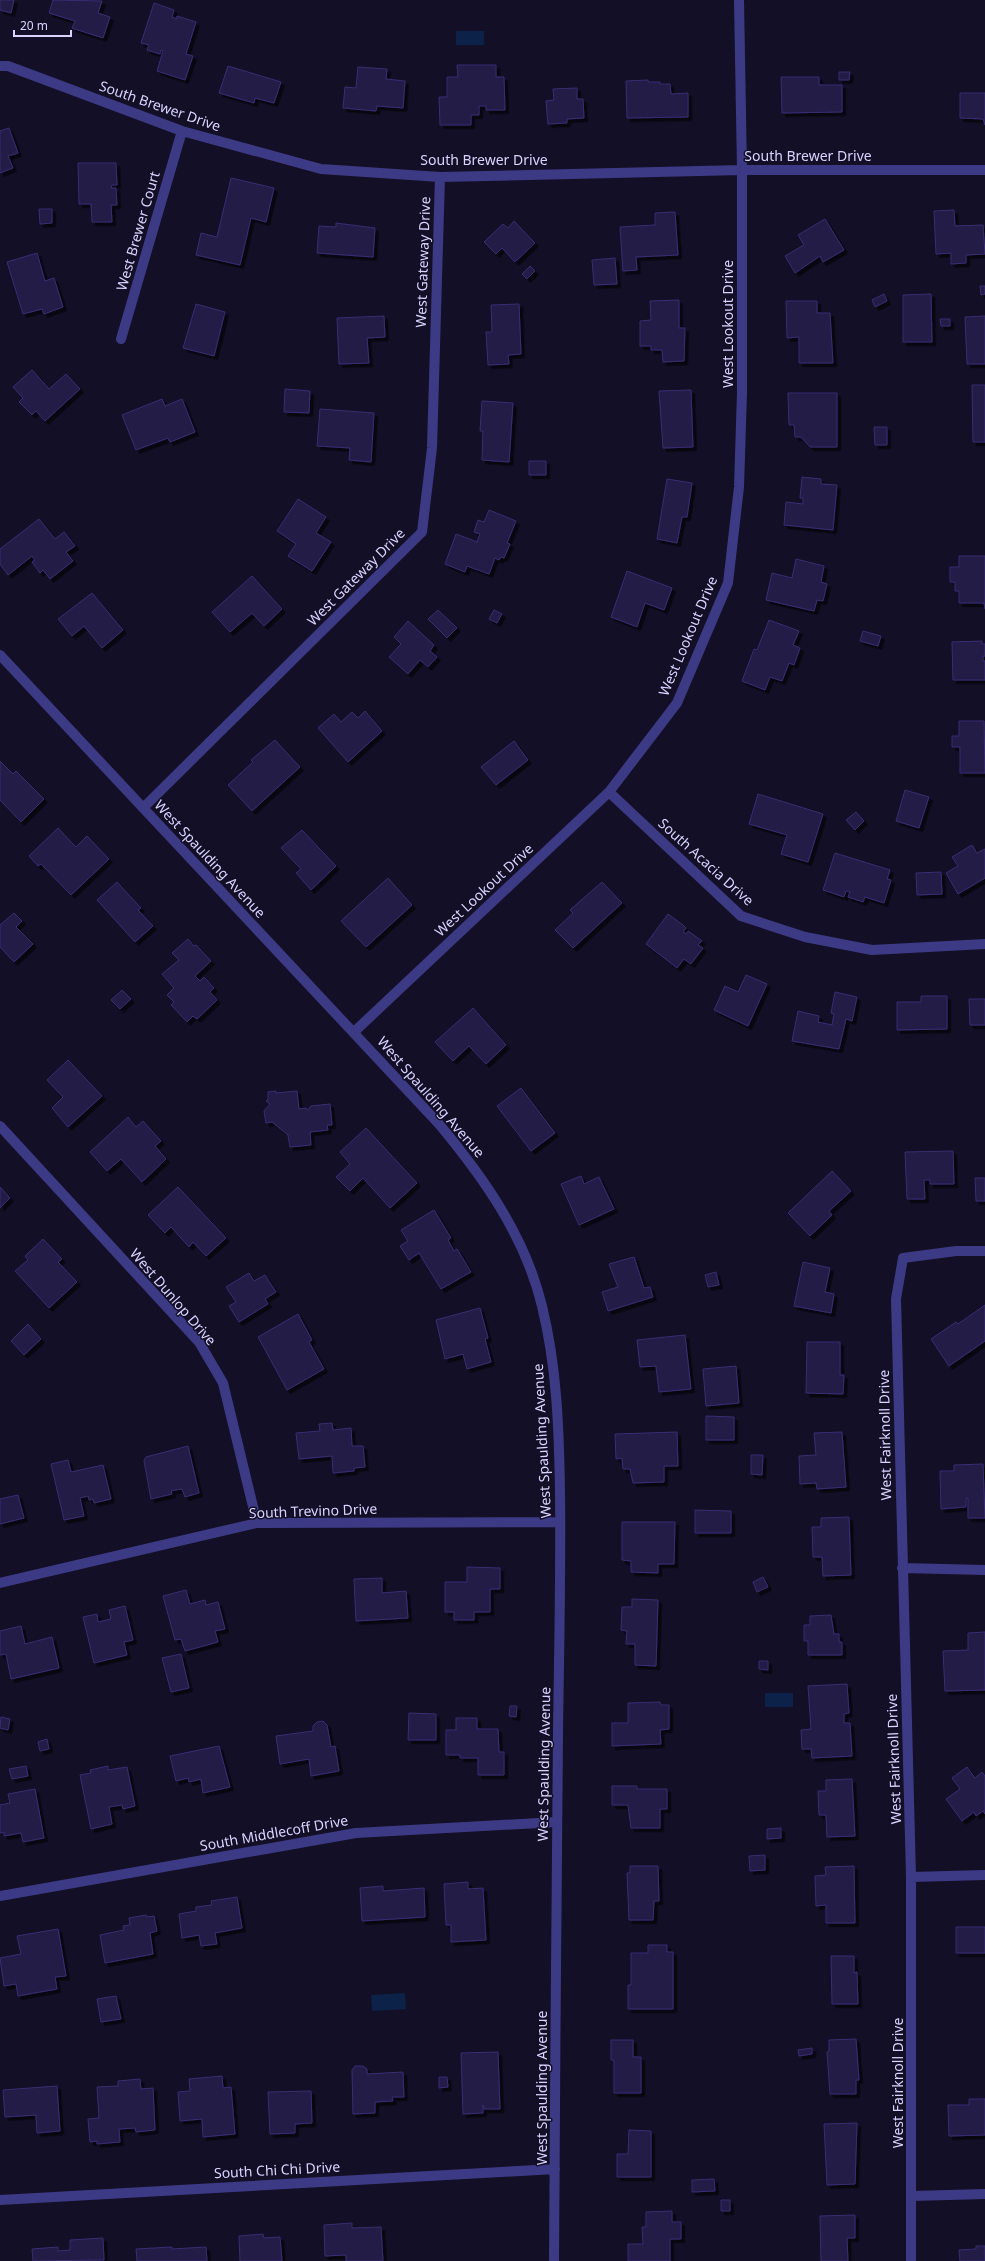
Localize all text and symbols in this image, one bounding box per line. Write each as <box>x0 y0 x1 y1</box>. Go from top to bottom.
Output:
scale bar <box>14 12 71 38</box>
text: 20 m <box>20 17 48 34</box>
street label: South Brewer Drive <box>97 76 224 135</box>
street label: South Brewer Drive <box>744 146 872 165</box>
street label: South Brewer Drive <box>420 150 548 169</box>
street label: West Brewer Court <box>111 169 164 293</box>
street label: West Gateway Drive <box>411 196 434 328</box>
street label: West Lookout Drive <box>718 260 737 388</box>
street label: West Gateway Drive <box>303 524 409 630</box>
street label: West Lookout Drive <box>654 573 721 699</box>
street label: West Spaulding Avenue <box>151 796 270 922</box>
street label: South Acacia Drive <box>655 814 758 910</box>
street label: West Lookout Drive <box>430 839 537 940</box>
street label: West Spaulding Avenue <box>373 1032 489 1161</box>
street label: West Dunlop Drive <box>126 1244 221 1349</box>
street label: West Spaulding Avenue <box>528 1363 555 1519</box>
street label: West Fairknoll Drive <box>874 1369 895 1500</box>
street label: South Trevino Drive <box>248 1499 378 1522</box>
street label: West Spaulding Avenue <box>533 1686 554 1842</box>
street label: West Fairknoll Drive <box>882 1693 905 1825</box>
street label: South Middlecoff Drive <box>198 1810 350 1855</box>
street label: West Spaulding Avenue <box>532 2011 551 2165</box>
street label: West Fairknoll Drive <box>888 2018 907 2148</box>
street label: South Chi Chi Drive <box>213 2157 341 2182</box>

